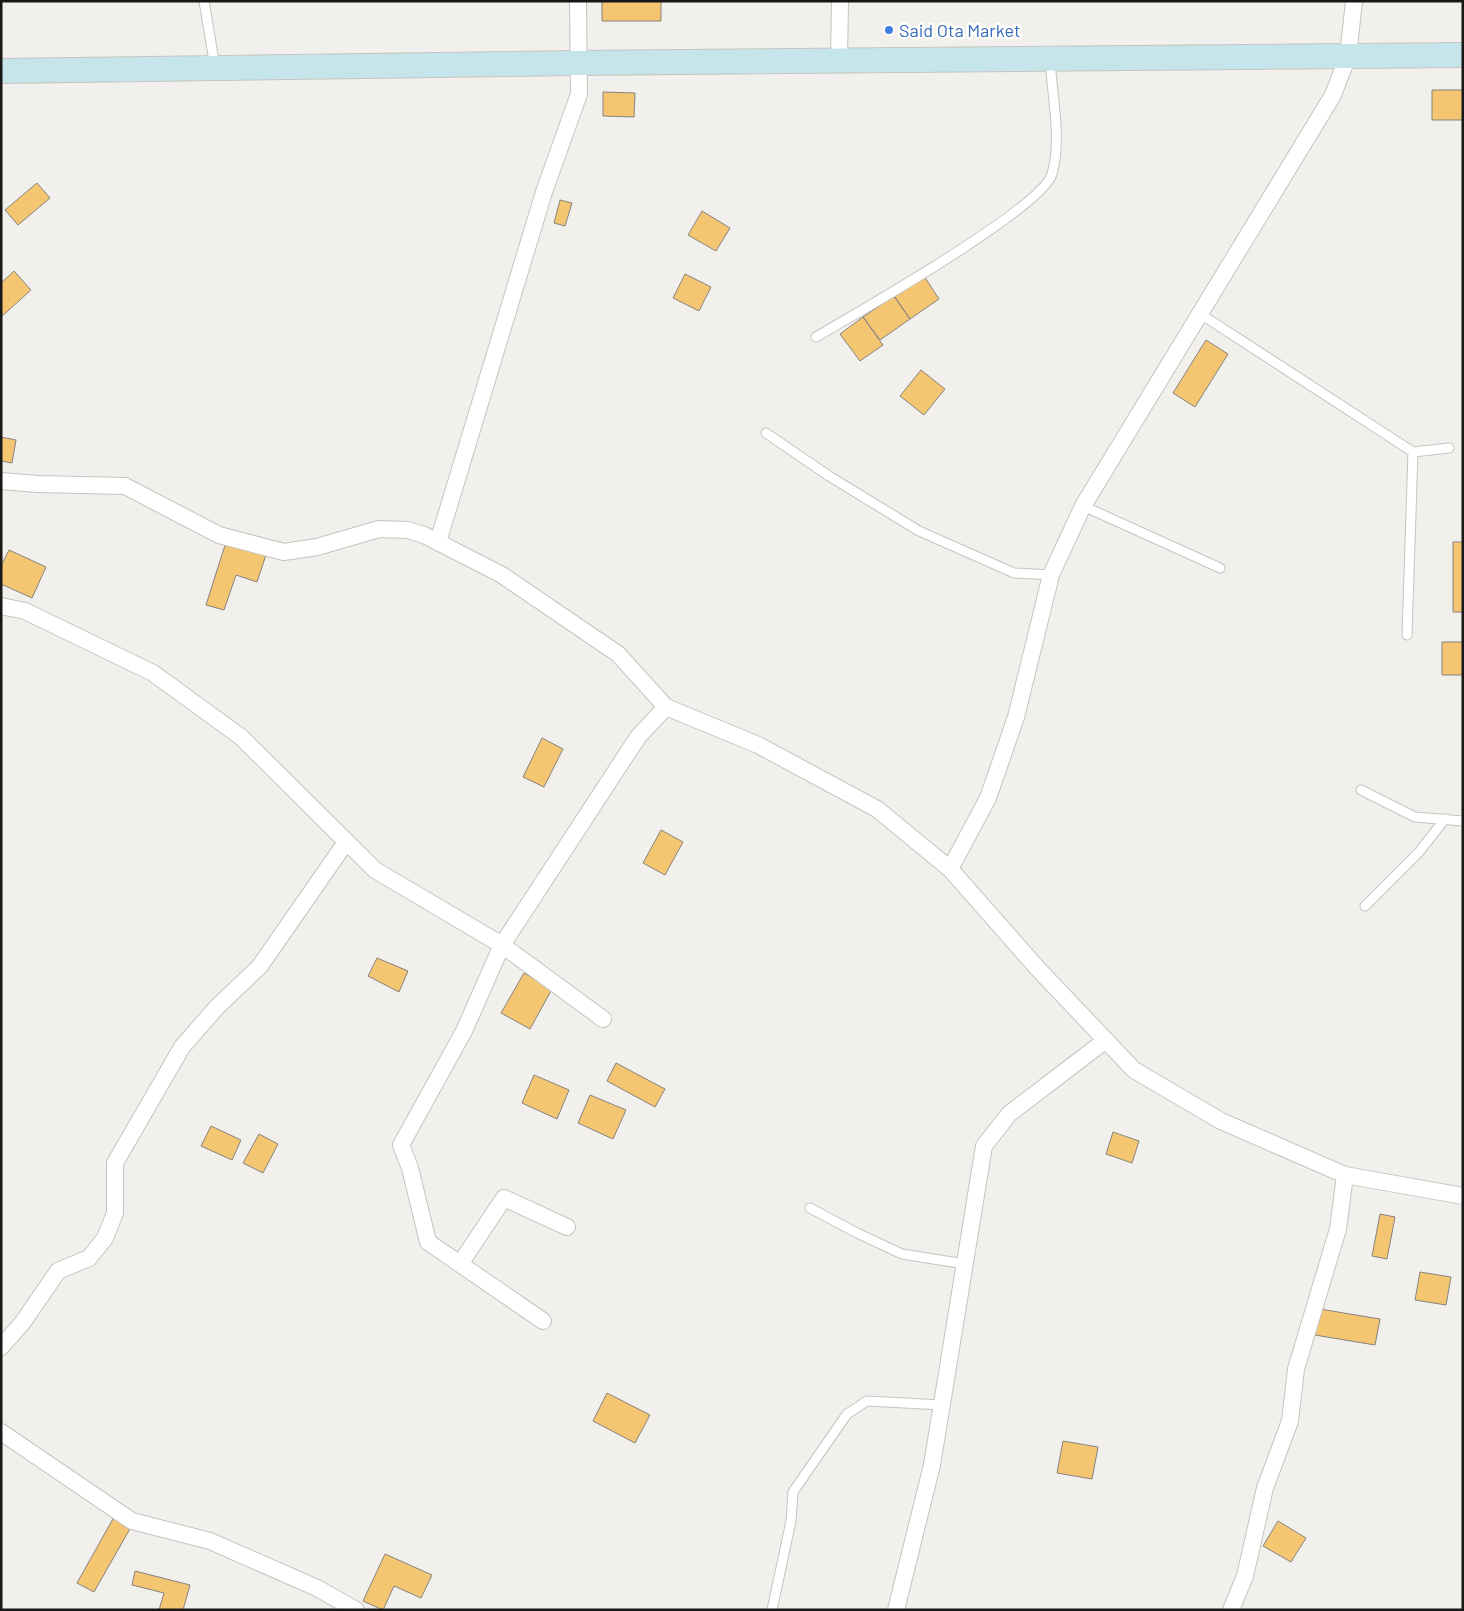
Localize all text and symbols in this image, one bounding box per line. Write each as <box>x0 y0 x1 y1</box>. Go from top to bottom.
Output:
place label: Said Ota Market <box>899 19 1021 41</box>
marker: Said Ota Market <box>883 24 895 36</box>

